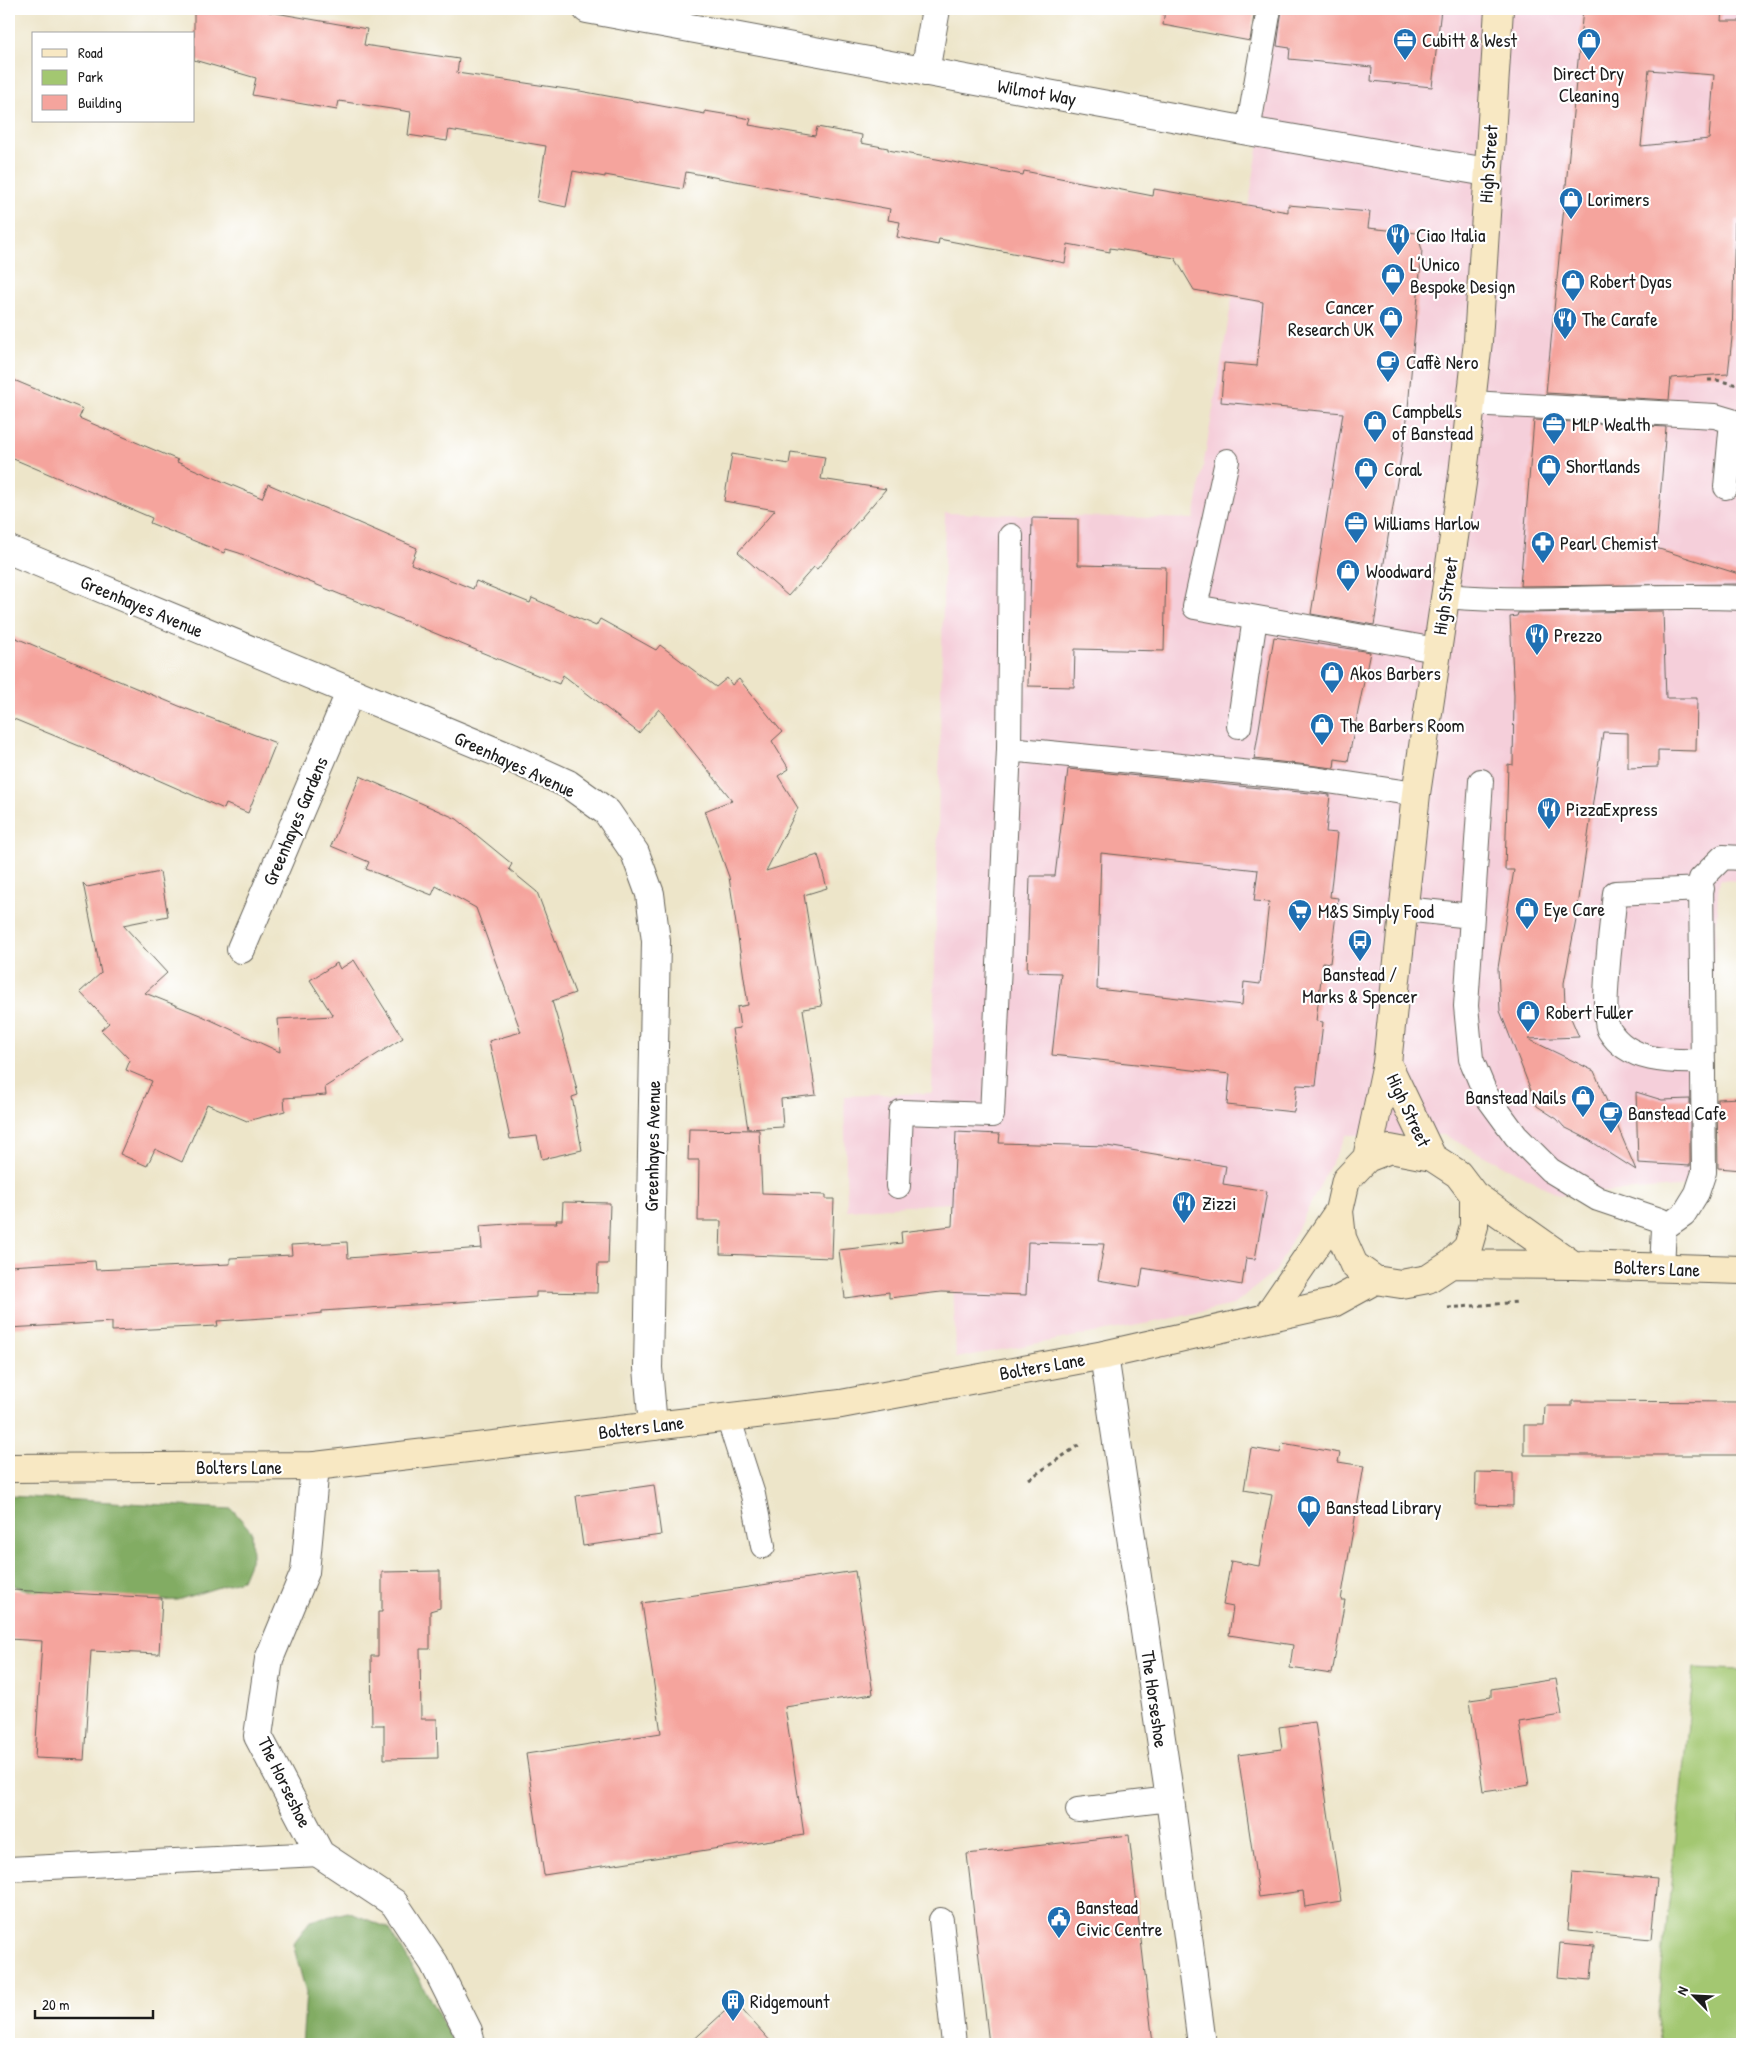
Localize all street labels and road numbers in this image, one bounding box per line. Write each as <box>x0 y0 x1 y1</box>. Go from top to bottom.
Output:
street label: Wilmot Way <box>996 72 1078 112</box>
street label: High Street <box>1472 124 1504 204</box>
street label: High Street <box>1426 555 1464 637</box>
street label: Greenhayes Avenue <box>77 568 208 644</box>
street label: Greenhayes Avenue <box>450 725 580 804</box>
street label: Greenhayes Gardens <box>256 753 334 889</box>
street label: High Street <box>1381 1069 1437 1151</box>
street label: Greenhayes Avenue <box>638 1080 666 1212</box>
street label: Bolters Lane <box>1614 1254 1701 1283</box>
street label: Bolters Lane <box>997 1346 1087 1386</box>
street label: Bolters Lane <box>597 1409 686 1445</box>
street label: Bolters Lane <box>196 1454 282 1480</box>
street label: The Horseshoe <box>1135 1649 1175 1750</box>
street label: The Horseshoe <box>252 1732 318 1832</box>

